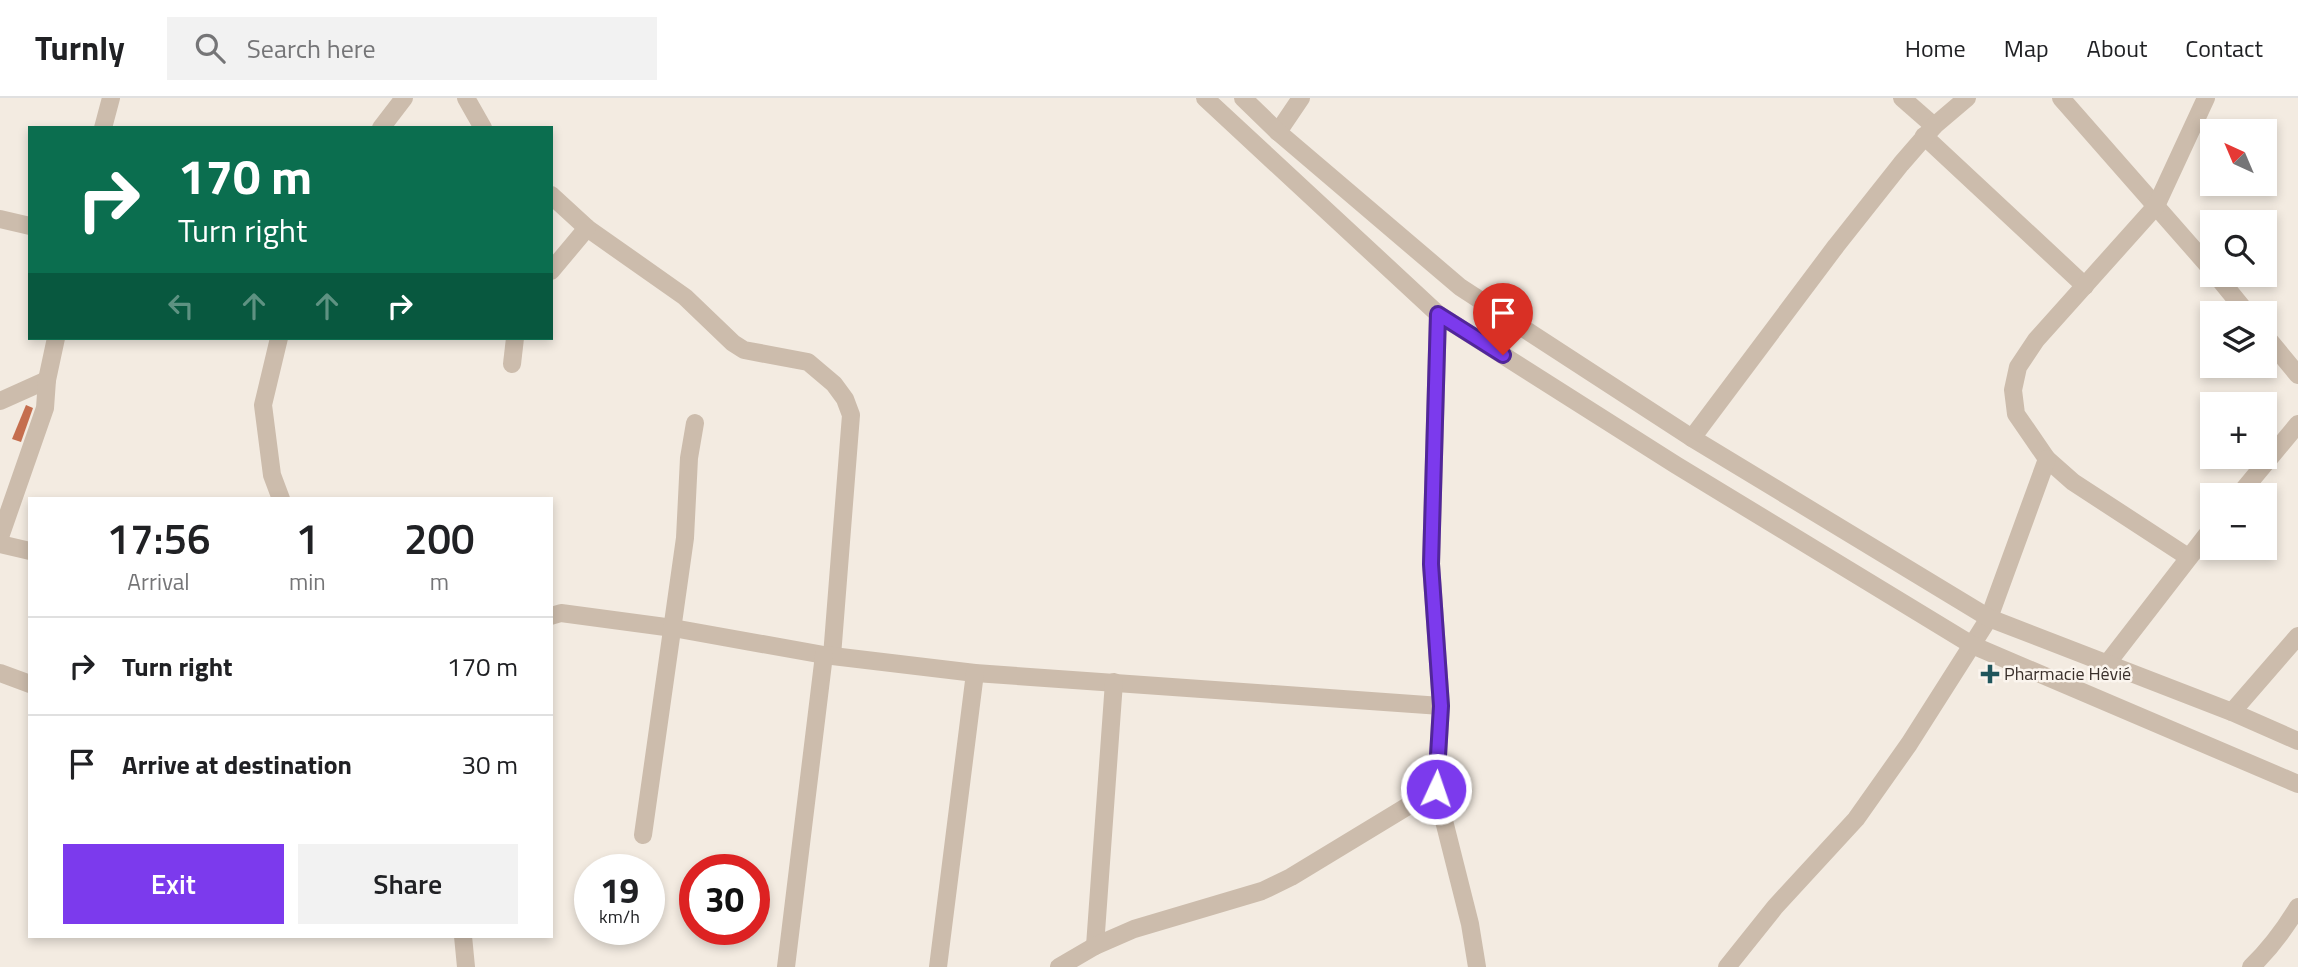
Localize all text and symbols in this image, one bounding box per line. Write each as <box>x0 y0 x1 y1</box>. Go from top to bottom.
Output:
search box <box>167 17 657 80</box>
text: Turnly <box>35 23 125 73</box>
icon: search <box>191 29 229 67</box>
text: Search here <box>247 29 376 68</box>
text: Home <box>1905 30 1966 66</box>
text: Map <box>2004 30 2049 66</box>
text: About <box>2087 30 2147 66</box>
text: Contact <box>2185 30 2263 66</box>
north arrow <box>2200 119 2277 196</box>
map controls <box>2200 119 2277 560</box>
text: 170 m <box>178 138 312 213</box>
icon: right <box>63 154 154 245</box>
text: Turn right <box>178 206 307 254</box>
button: search <box>2200 210 2277 287</box>
pin <box>1473 283 1533 355</box>
icon: left <box>162 287 200 325</box>
icon: ahead <box>235 287 273 325</box>
icon: ahead <box>308 287 346 325</box>
icon: right <box>381 287 419 325</box>
icon: arrive <box>1484 294 1522 332</box>
button: layers <box>2200 301 2277 378</box>
button: + <box>2200 392 2277 469</box>
button: − <box>2200 483 2277 560</box>
text: 17:56 <box>106 506 211 570</box>
text: 1 <box>296 506 319 570</box>
text: 200 <box>404 506 475 570</box>
text: Arrival <box>127 564 190 599</box>
text: min <box>289 564 326 599</box>
text: m <box>430 564 449 599</box>
icon: right <box>63 647 101 685</box>
text: Turn right <box>122 647 233 686</box>
text: 170 m <box>447 647 518 686</box>
place label: Pharmacie Hêvié <box>2004 660 2131 687</box>
marker: Pharmacie Hêvié <box>1982 666 1998 682</box>
icon: arrive <box>63 745 101 783</box>
text: Arrive at destination <box>122 745 352 784</box>
text: 30 m <box>461 745 518 784</box>
position arrow <box>1399 752 1473 826</box>
button: Exit <box>63 844 284 924</box>
button: Share <box>298 844 518 924</box>
speed limit sign: 30 <box>679 854 770 945</box>
text: 19 <box>600 863 639 917</box>
text: km/h <box>599 903 640 930</box>

